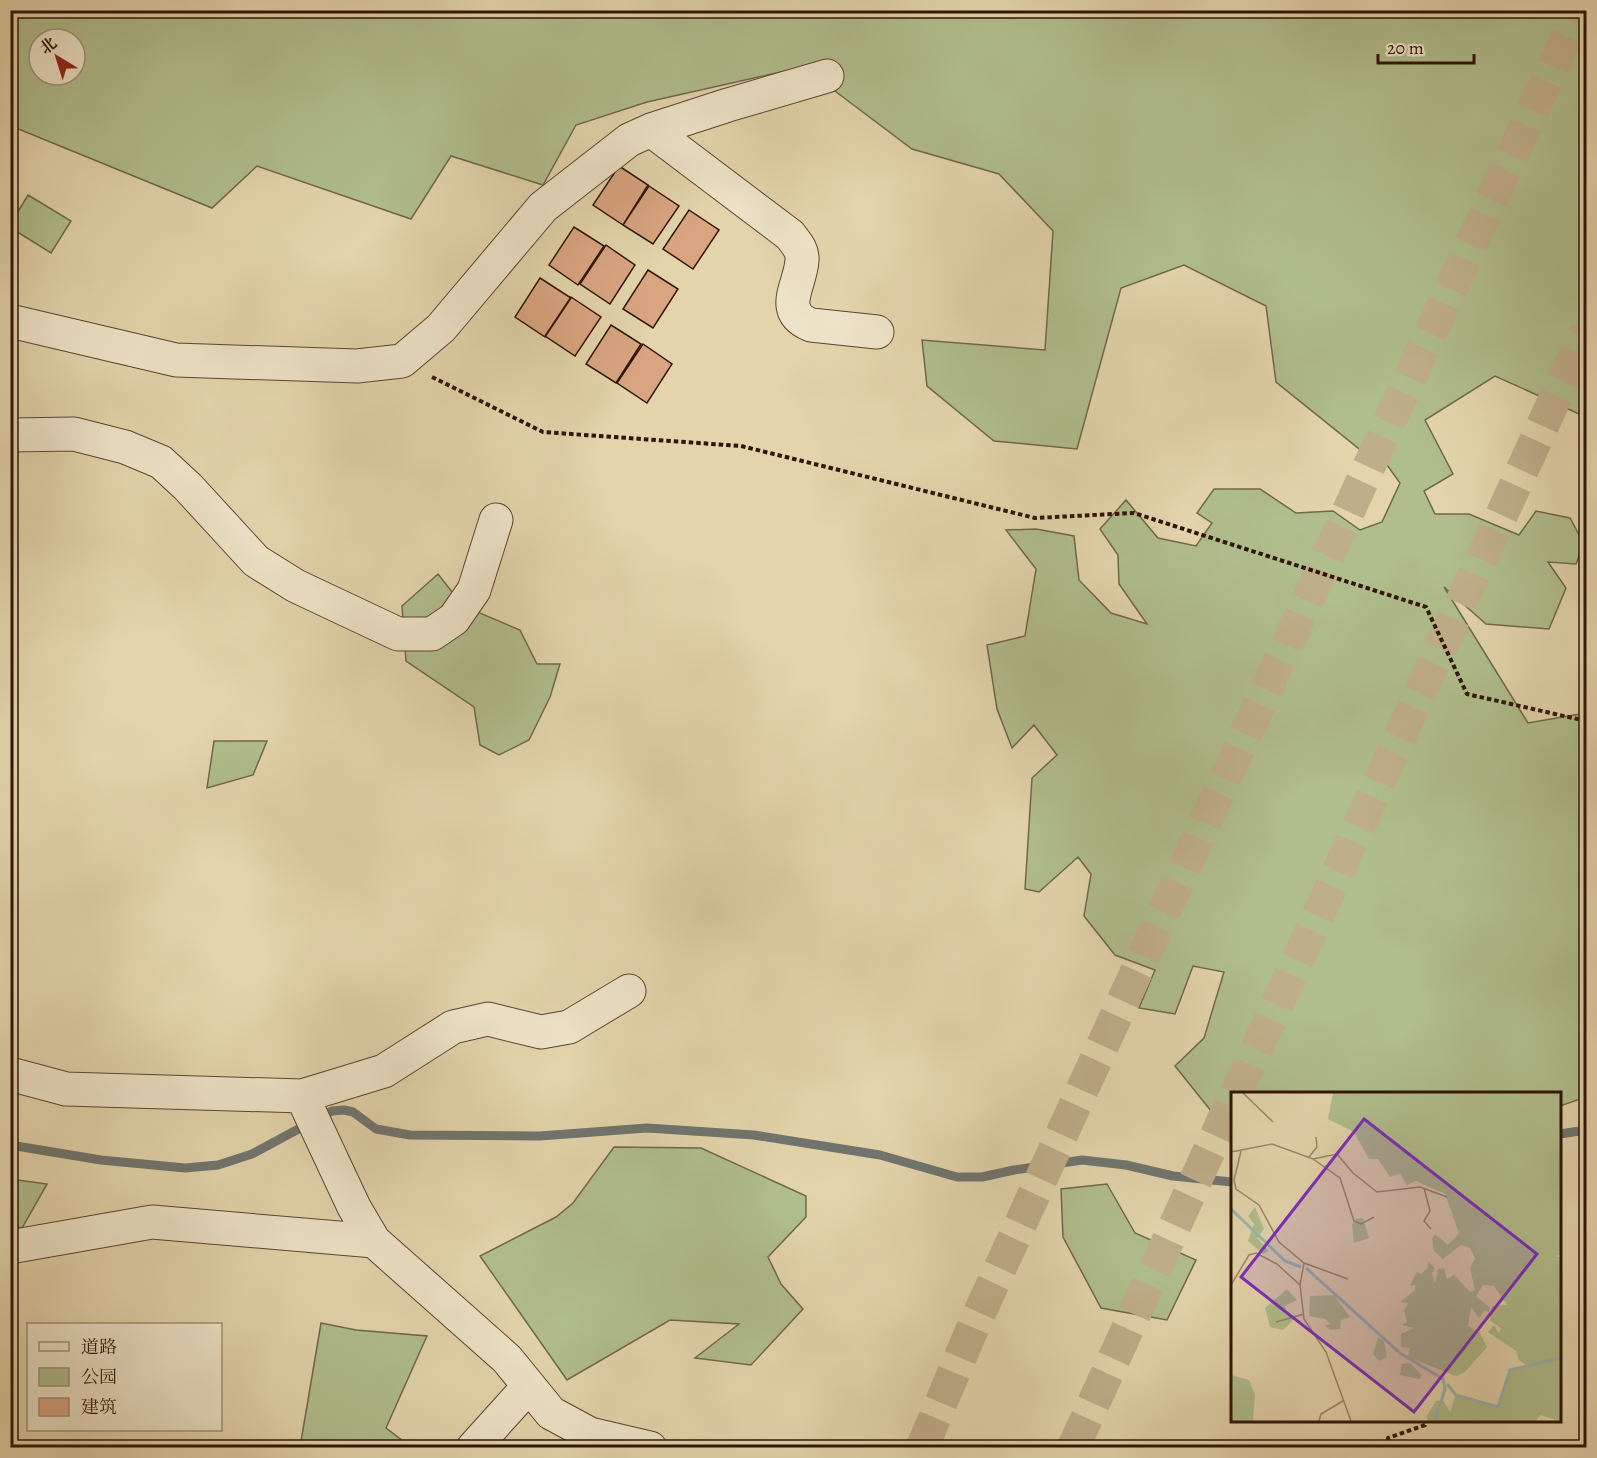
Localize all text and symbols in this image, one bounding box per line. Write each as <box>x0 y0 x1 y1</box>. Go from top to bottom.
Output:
north arrow <box>27 27 87 87</box>
scale bar <box>1378 27 1474 65</box>
text: 北 <box>35 32 61 60</box>
text: 20 m <box>1387 36 1424 60</box>
inset map <box>1231 1092 1561 1422</box>
legend <box>27 1323 222 1431</box>
text: 道路 <box>81 1335 117 1359</box>
text: 公园 <box>81 1365 117 1389</box>
text: 建筑 <box>81 1395 117 1419</box>

